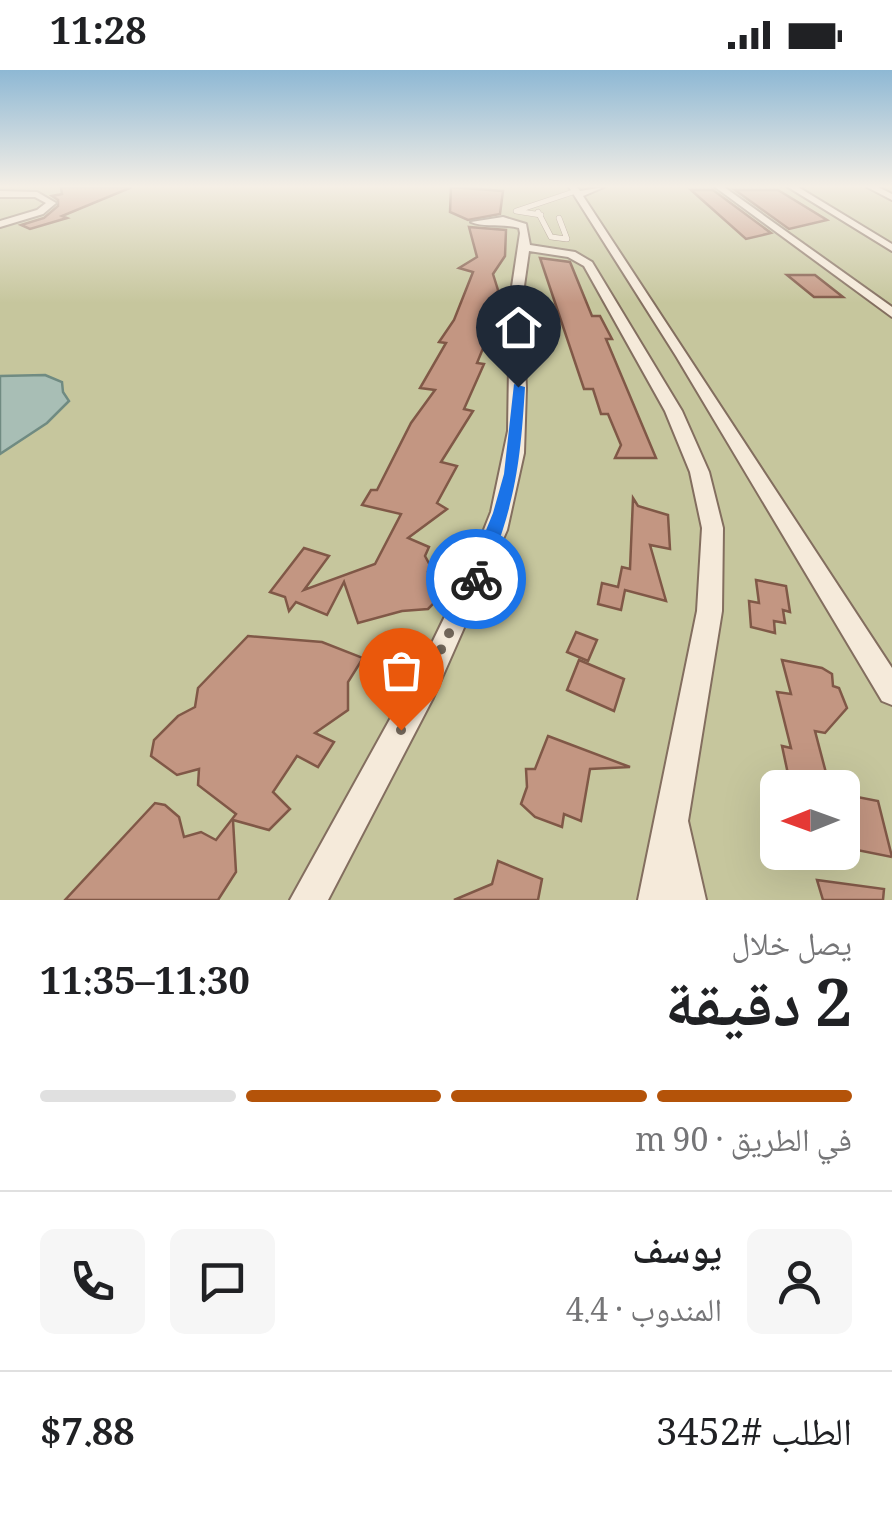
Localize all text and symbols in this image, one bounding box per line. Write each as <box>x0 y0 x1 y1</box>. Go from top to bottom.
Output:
text: 11:28 <box>50 3 147 68</box>
pin <box>476 285 561 388</box>
icon: home <box>491 300 546 355</box>
courier <box>426 529 526 629</box>
icon: bike <box>449 552 504 607</box>
pin <box>359 628 444 731</box>
icon: bag <box>374 643 429 698</box>
north arrow <box>760 770 860 870</box>
map controls <box>760 770 860 870</box>
text: يصل خلال <box>731 921 852 975</box>
text: 11:30–11:35 <box>40 953 250 1018</box>
text: 2 دقيقة <box>665 957 852 1067</box>
text: في الطريق · 90 m <box>635 1117 852 1171</box>
text: يوسف <box>632 1222 722 1287</box>
button: phone <box>40 1229 145 1334</box>
button: chat <box>170 1229 275 1334</box>
button: person <box>747 1229 852 1334</box>
text: المندوب · 4.4 <box>566 1287 722 1341</box>
text: $7.88 <box>40 1404 135 1469</box>
text: الطلب #3452 <box>656 1404 852 1469</box>

